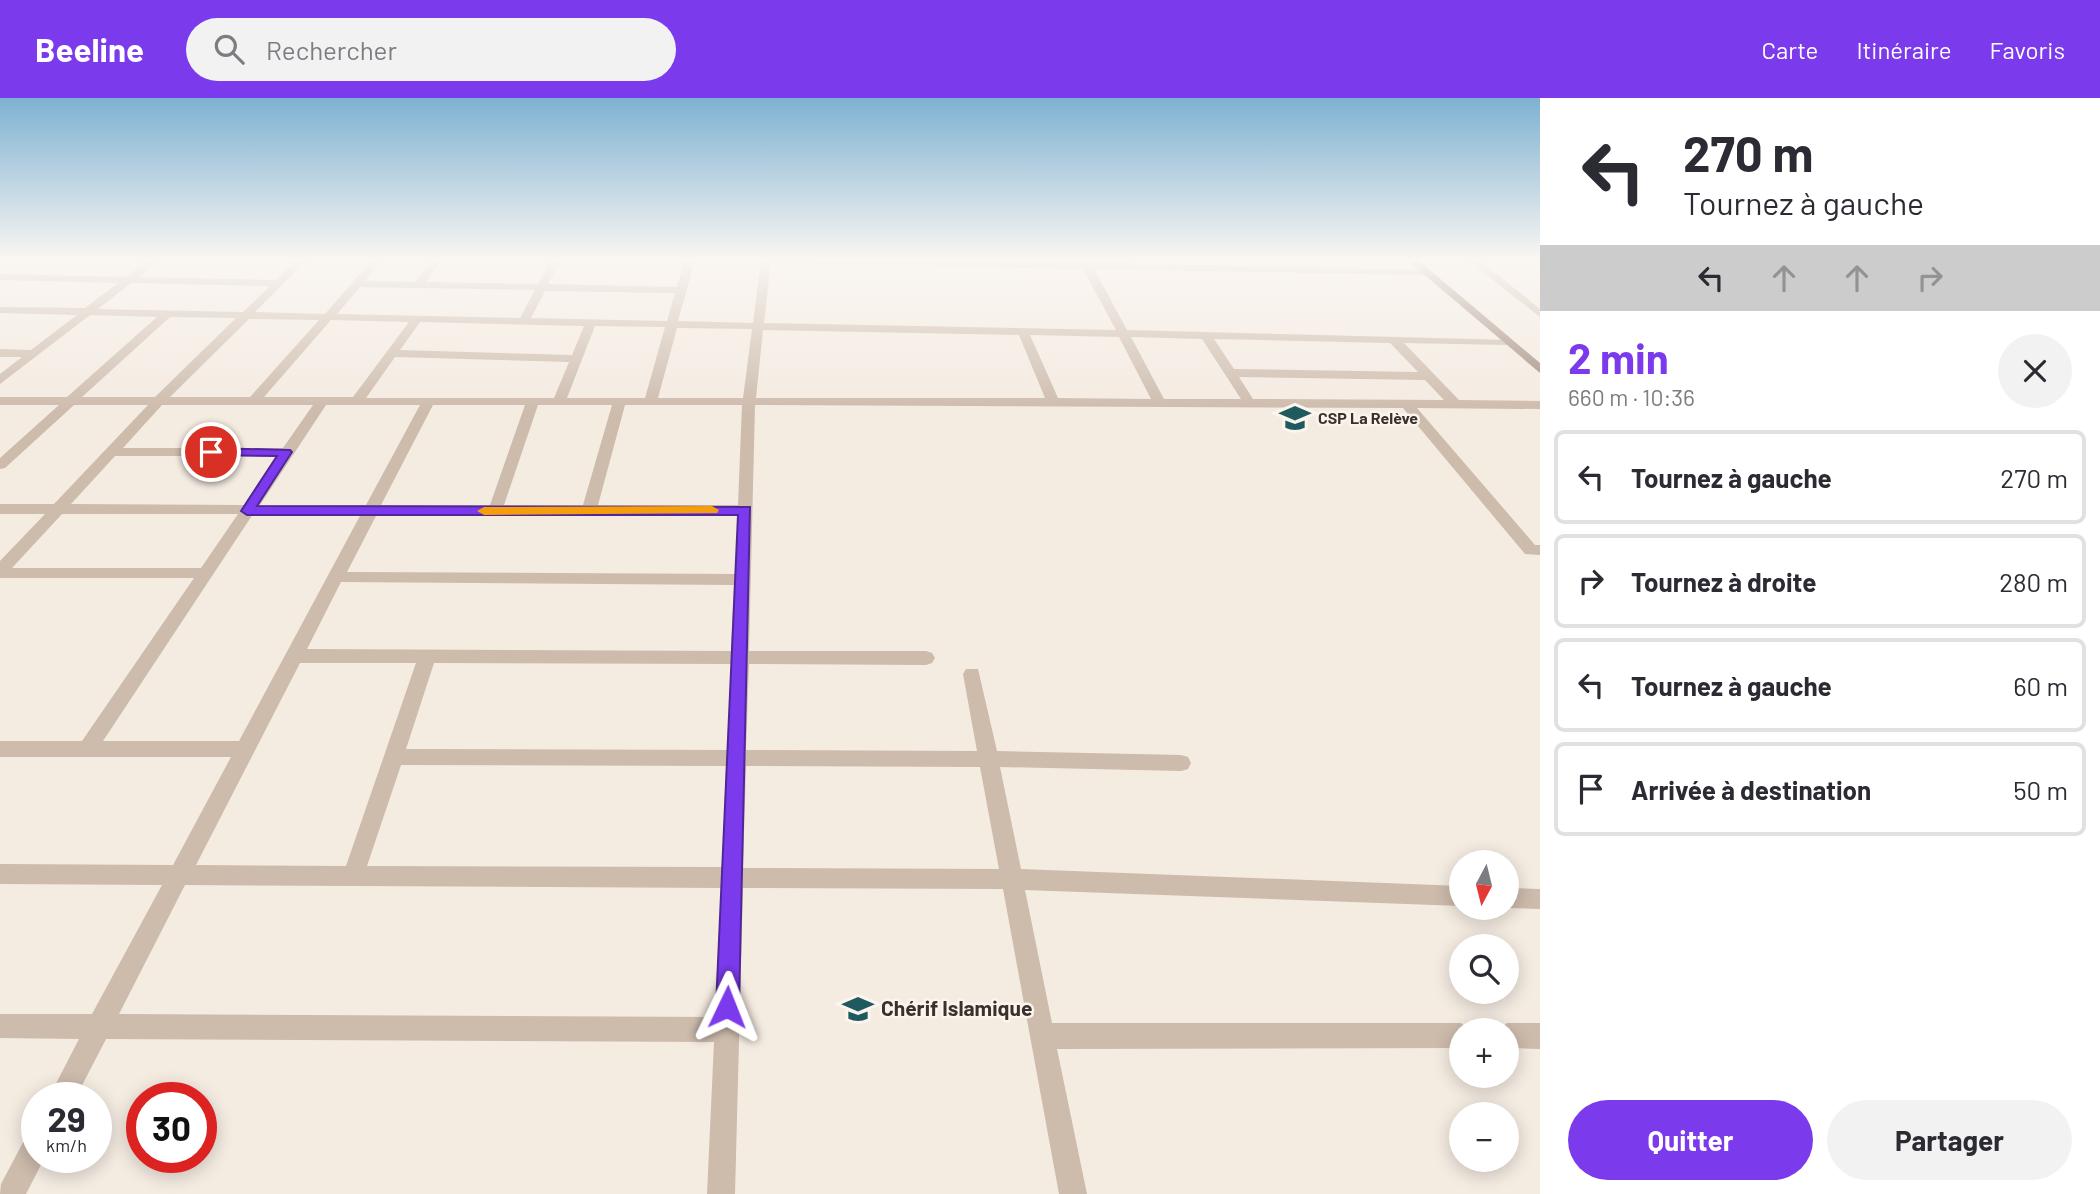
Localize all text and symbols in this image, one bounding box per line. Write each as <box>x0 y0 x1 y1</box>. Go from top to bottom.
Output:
search box <box>186 18 676 81</box>
text: Beeline <box>35 29 144 69</box>
icon: search <box>210 30 248 68</box>
text: Rechercher <box>266 34 397 65</box>
text: Carte <box>1762 35 1818 64</box>
text: Itinéraire <box>1856 35 1952 64</box>
text: Favoris <box>1990 35 2065 64</box>
text: 270 m <box>1683 123 1813 182</box>
icon: left <box>1568 126 1659 217</box>
text: Tournez à gauche <box>1683 183 1924 221</box>
icon: left <box>1692 259 1730 297</box>
icon: ahead <box>1765 259 1803 297</box>
icon: ahead <box>1838 259 1876 297</box>
icon: right <box>1911 259 1949 297</box>
text: 2 min <box>1568 332 1669 382</box>
button: close <box>1998 334 2072 408</box>
text: 660 m · 10:36 <box>1568 383 1695 411</box>
school or university icon: CSP La Relève <box>1278 401 1312 435</box>
place label: CSP La Relève <box>1318 408 1418 427</box>
pin <box>181 422 241 482</box>
icon: arrive <box>192 433 230 471</box>
icon: left <box>1572 458 1610 496</box>
text: Tournez à gauche <box>1631 462 1832 493</box>
text: 270 m <box>2000 462 2068 493</box>
icon: right <box>1572 562 1610 600</box>
text: Tournez à droite <box>1631 566 1816 597</box>
text: 280 m <box>1999 566 2068 597</box>
icon: left <box>1572 666 1610 704</box>
text: Tournez à gauche <box>1631 670 1832 701</box>
text: 60 m <box>2013 670 2068 701</box>
icon: arrive <box>1572 770 1610 808</box>
text: Arrivée à destination <box>1631 774 1871 805</box>
text: 50 m <box>2013 774 2068 805</box>
north arrow <box>1449 850 1519 920</box>
map controls <box>1449 850 1519 1172</box>
button: search <box>1449 934 1519 1004</box>
position arrow <box>690 970 764 1044</box>
school or university icon: Chérif Islamique <box>841 992 875 1026</box>
place label: Chérif Islamique <box>881 995 1032 1020</box>
button: + <box>1449 1018 1519 1088</box>
speed limit sign: 30 <box>126 1082 217 1173</box>
text: 29 <box>47 1097 86 1139</box>
button: Quitter <box>1568 1100 1813 1180</box>
button: Partager <box>1827 1100 2072 1180</box>
button: − <box>1449 1102 1519 1172</box>
text: km/h <box>46 1134 87 1156</box>

